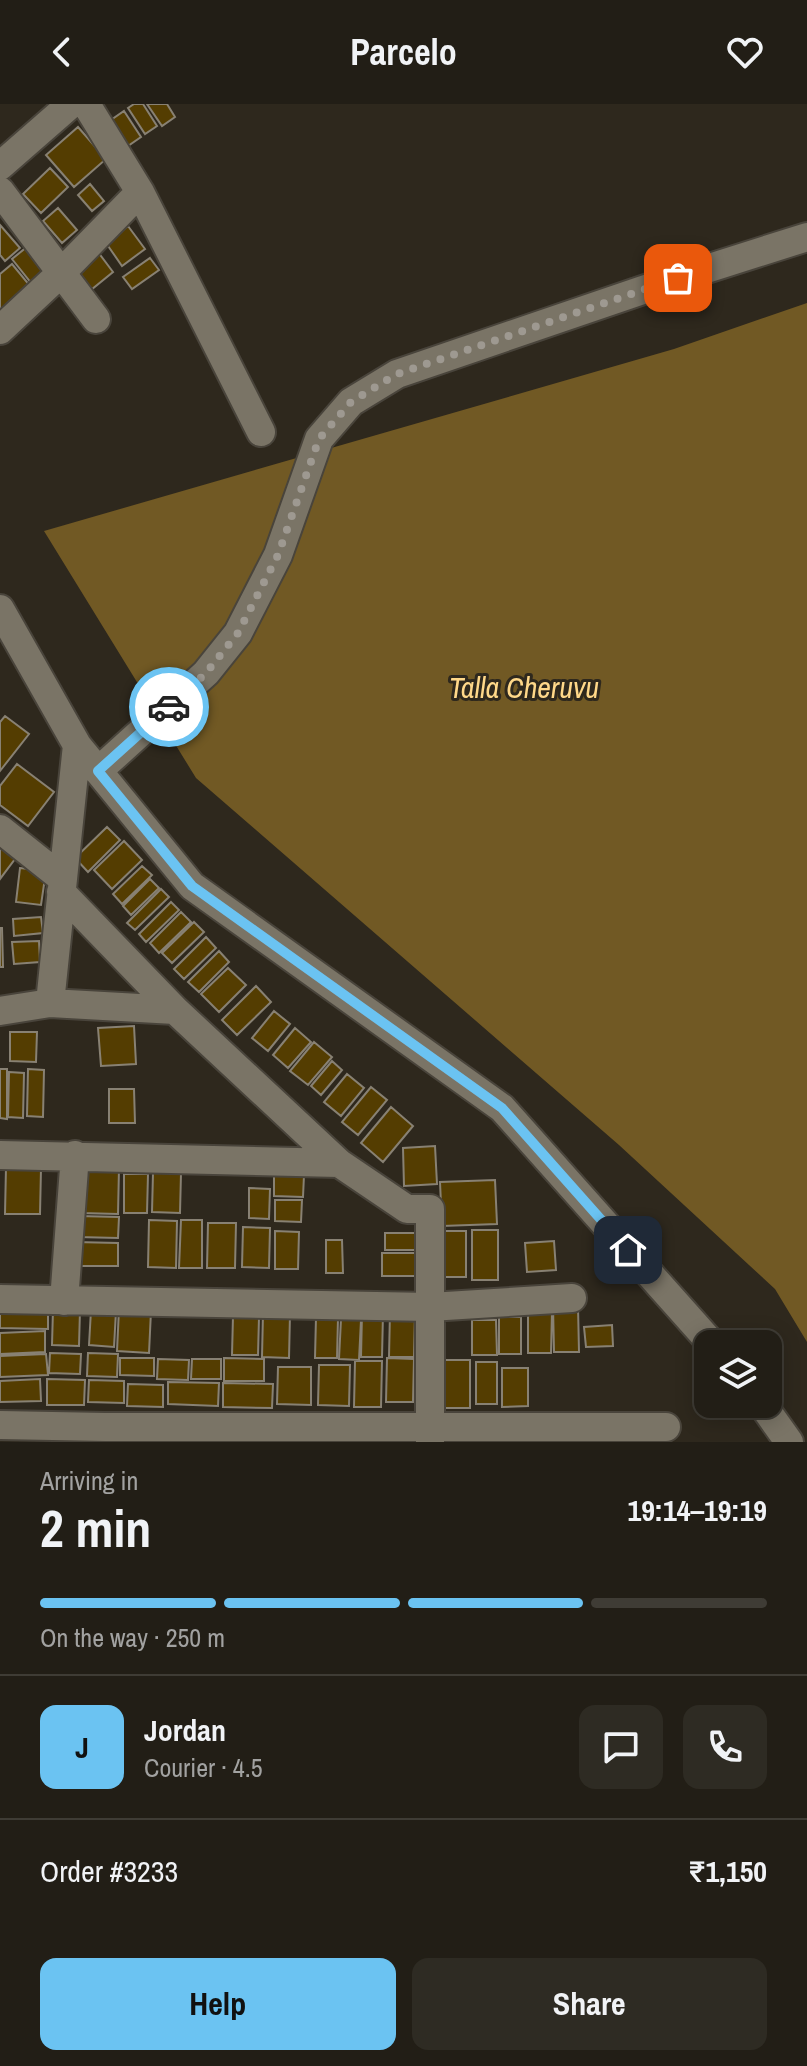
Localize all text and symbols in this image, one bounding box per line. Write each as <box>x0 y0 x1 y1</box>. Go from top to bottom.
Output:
text: Parcelo <box>350 28 457 76</box>
icon: back <box>40 30 84 74</box>
icon: heart <box>723 30 767 74</box>
pin <box>644 244 712 312</box>
icon: bag <box>656 256 700 300</box>
courier <box>129 667 209 747</box>
water label: Talla Cheruvu <box>449 667 599 707</box>
icon: car <box>147 685 191 729</box>
pin <box>594 1216 662 1284</box>
icon: home <box>606 1228 650 1272</box>
map controls <box>694 1330 782 1418</box>
button: layers <box>694 1330 782 1418</box>
text: Arriving in <box>40 1463 138 1498</box>
text: 19:14–19:19 <box>628 1490 767 1530</box>
text: 2 min <box>40 1493 151 1563</box>
text: On the way · 250 m <box>40 1620 225 1655</box>
button: chat <box>579 1705 663 1789</box>
button: phone <box>683 1705 767 1789</box>
text: Jordan <box>144 1710 226 1750</box>
text: J <box>75 1727 89 1767</box>
text: Courier · 4.5 <box>144 1750 263 1785</box>
text: Order #3233 <box>40 1851 178 1891</box>
text: ₹1,150 <box>688 1851 767 1891</box>
button: Help <box>40 1958 396 2050</box>
button: Share <box>412 1958 767 2050</box>

